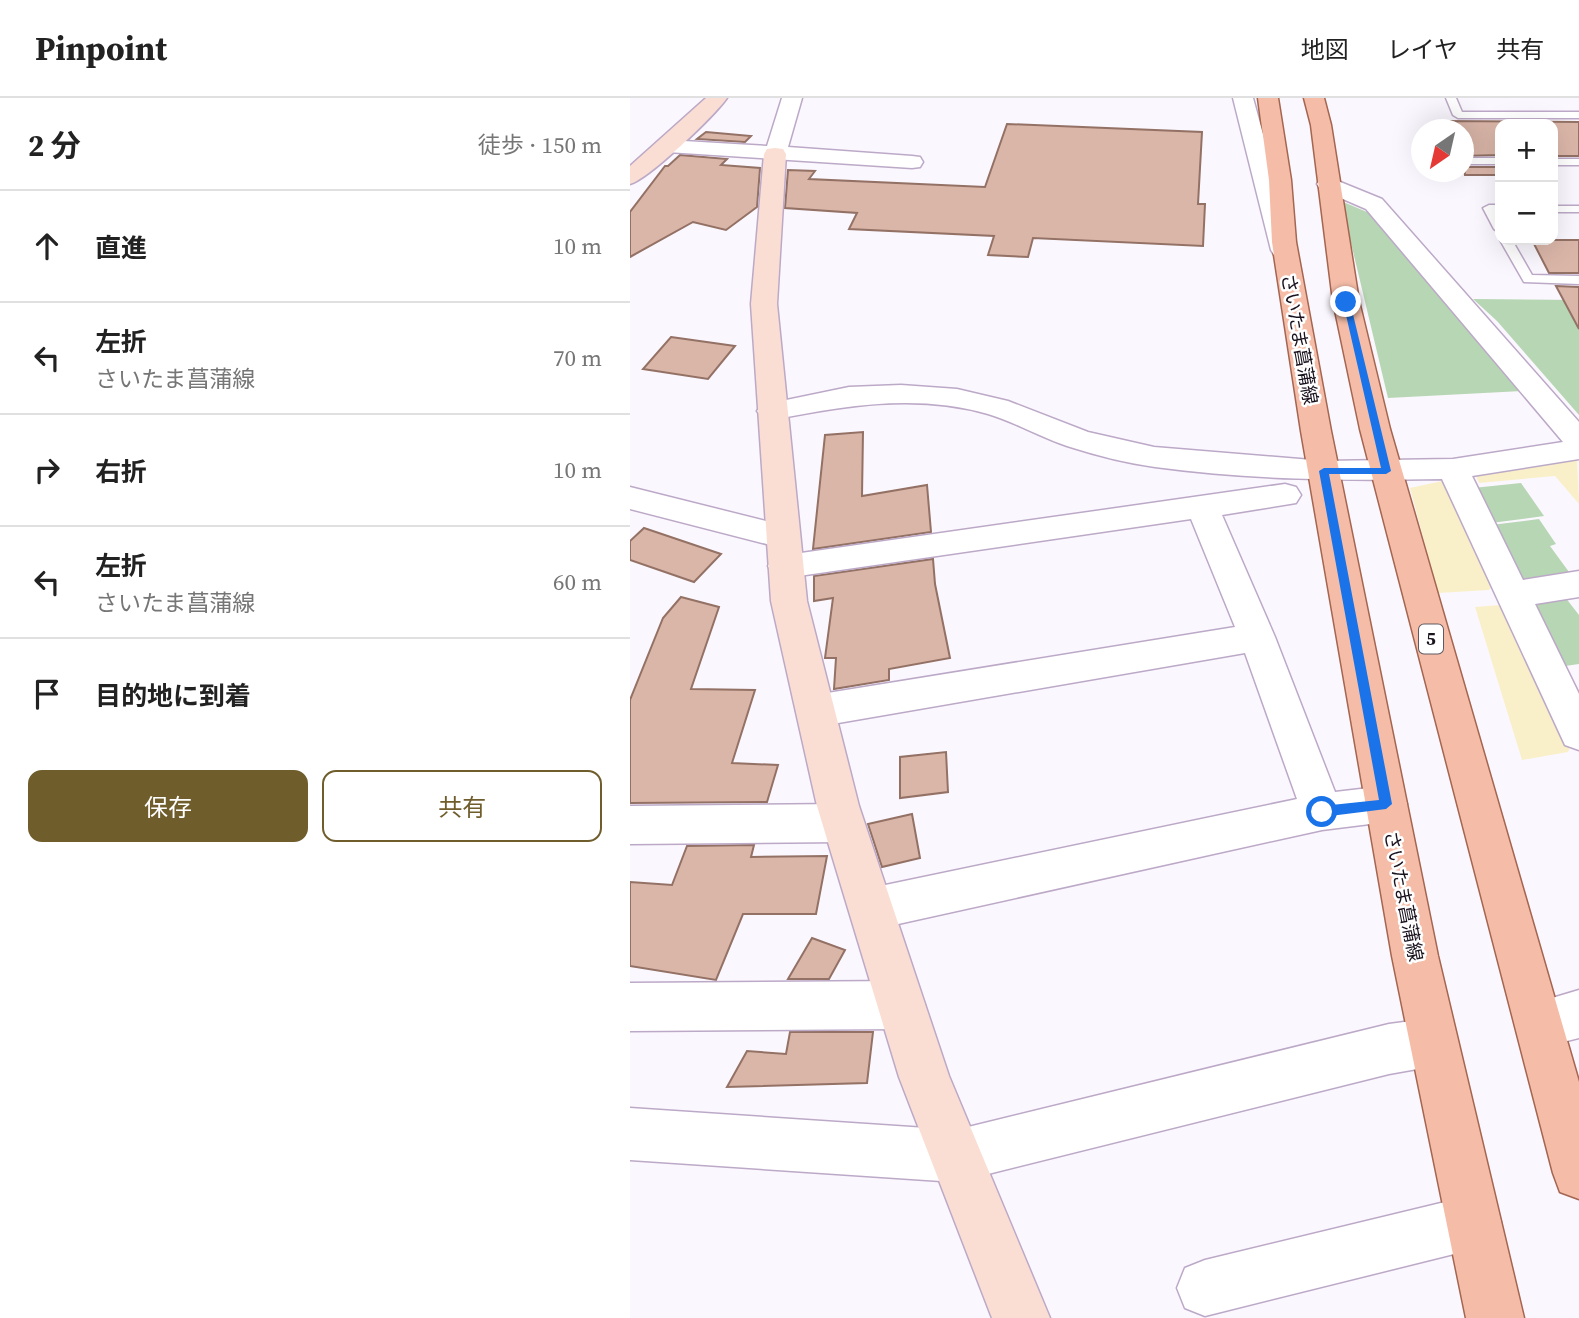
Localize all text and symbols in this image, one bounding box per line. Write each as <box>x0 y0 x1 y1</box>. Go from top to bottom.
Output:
text: Pinpoint <box>35 26 167 71</box>
text: 地図 <box>1301 33 1349 66</box>
text: レイヤ <box>1387 33 1458 66</box>
text: 共有 <box>1496 33 1544 66</box>
north arrow <box>1411 119 1474 182</box>
map controls <box>1495 119 1558 245</box>
button: + <box>1495 119 1558 182</box>
text: 2 分 <box>28 125 81 166</box>
text: 徒歩 · 150 m <box>478 129 602 161</box>
button: − <box>1495 182 1558 245</box>
icon: ahead <box>28 227 66 265</box>
text: 直進 <box>95 230 147 266</box>
text: 10 m <box>553 230 602 262</box>
street label: さいたま菖蒲線 <box>1276 272 1324 406</box>
route end <box>1330 286 1361 317</box>
text: 左折 <box>95 324 147 360</box>
icon: left <box>28 339 66 377</box>
text: 70 m <box>553 342 602 374</box>
text: さいたま菖蒲線 <box>95 363 255 395</box>
icon: right <box>28 451 66 489</box>
text: 右折 <box>95 454 147 490</box>
text: 10 m <box>553 454 602 486</box>
text: 左折 <box>95 548 147 584</box>
icon: left <box>28 563 66 601</box>
text: 60 m <box>553 566 602 598</box>
text: さいたま菖蒲線 <box>95 587 255 619</box>
road number: 5 <box>1419 624 1443 654</box>
icon: arrive <box>28 675 66 713</box>
text: 目的地に到着 <box>95 678 251 714</box>
button: 保存 <box>28 770 308 842</box>
button: 共有 <box>322 770 602 842</box>
route start <box>1306 796 1337 827</box>
street label: さいたま菖蒲線 <box>1379 829 1429 963</box>

